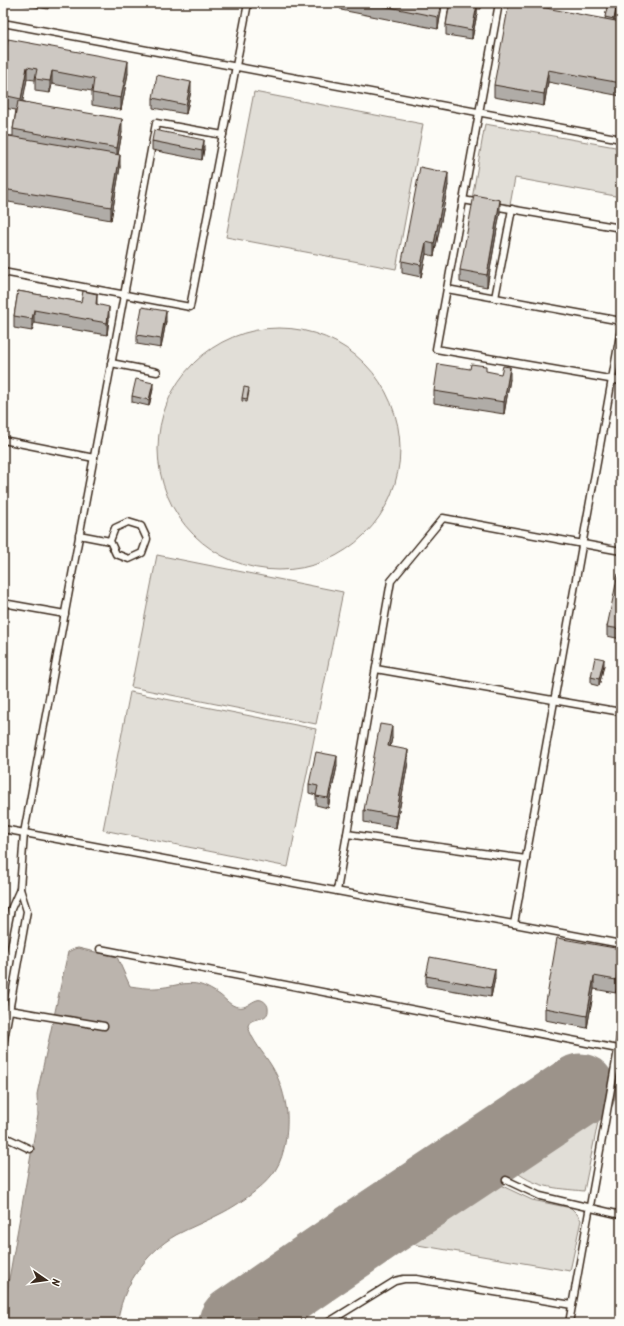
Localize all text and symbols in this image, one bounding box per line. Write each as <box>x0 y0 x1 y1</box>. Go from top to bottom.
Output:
north arrow <box>26 1260 66 1300</box>
text: N <box>45 1277 64 1287</box>

